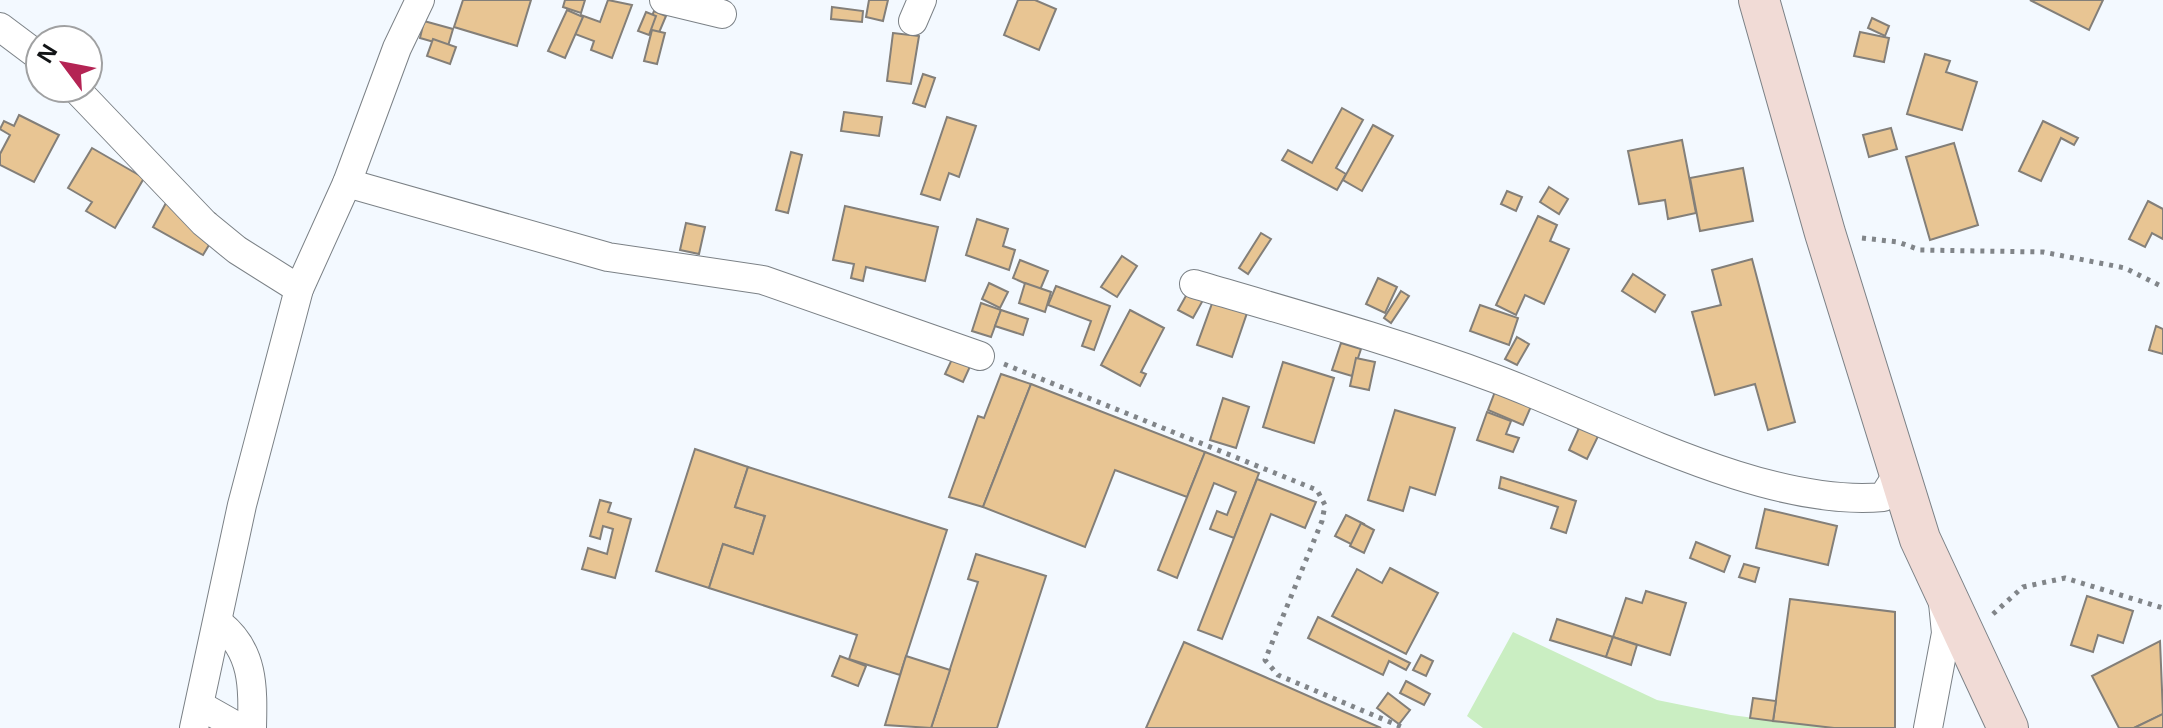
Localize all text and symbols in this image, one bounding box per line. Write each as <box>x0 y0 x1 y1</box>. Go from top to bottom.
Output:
north arrow <box>24 24 104 104</box>
text: N <box>29 37 64 68</box>

